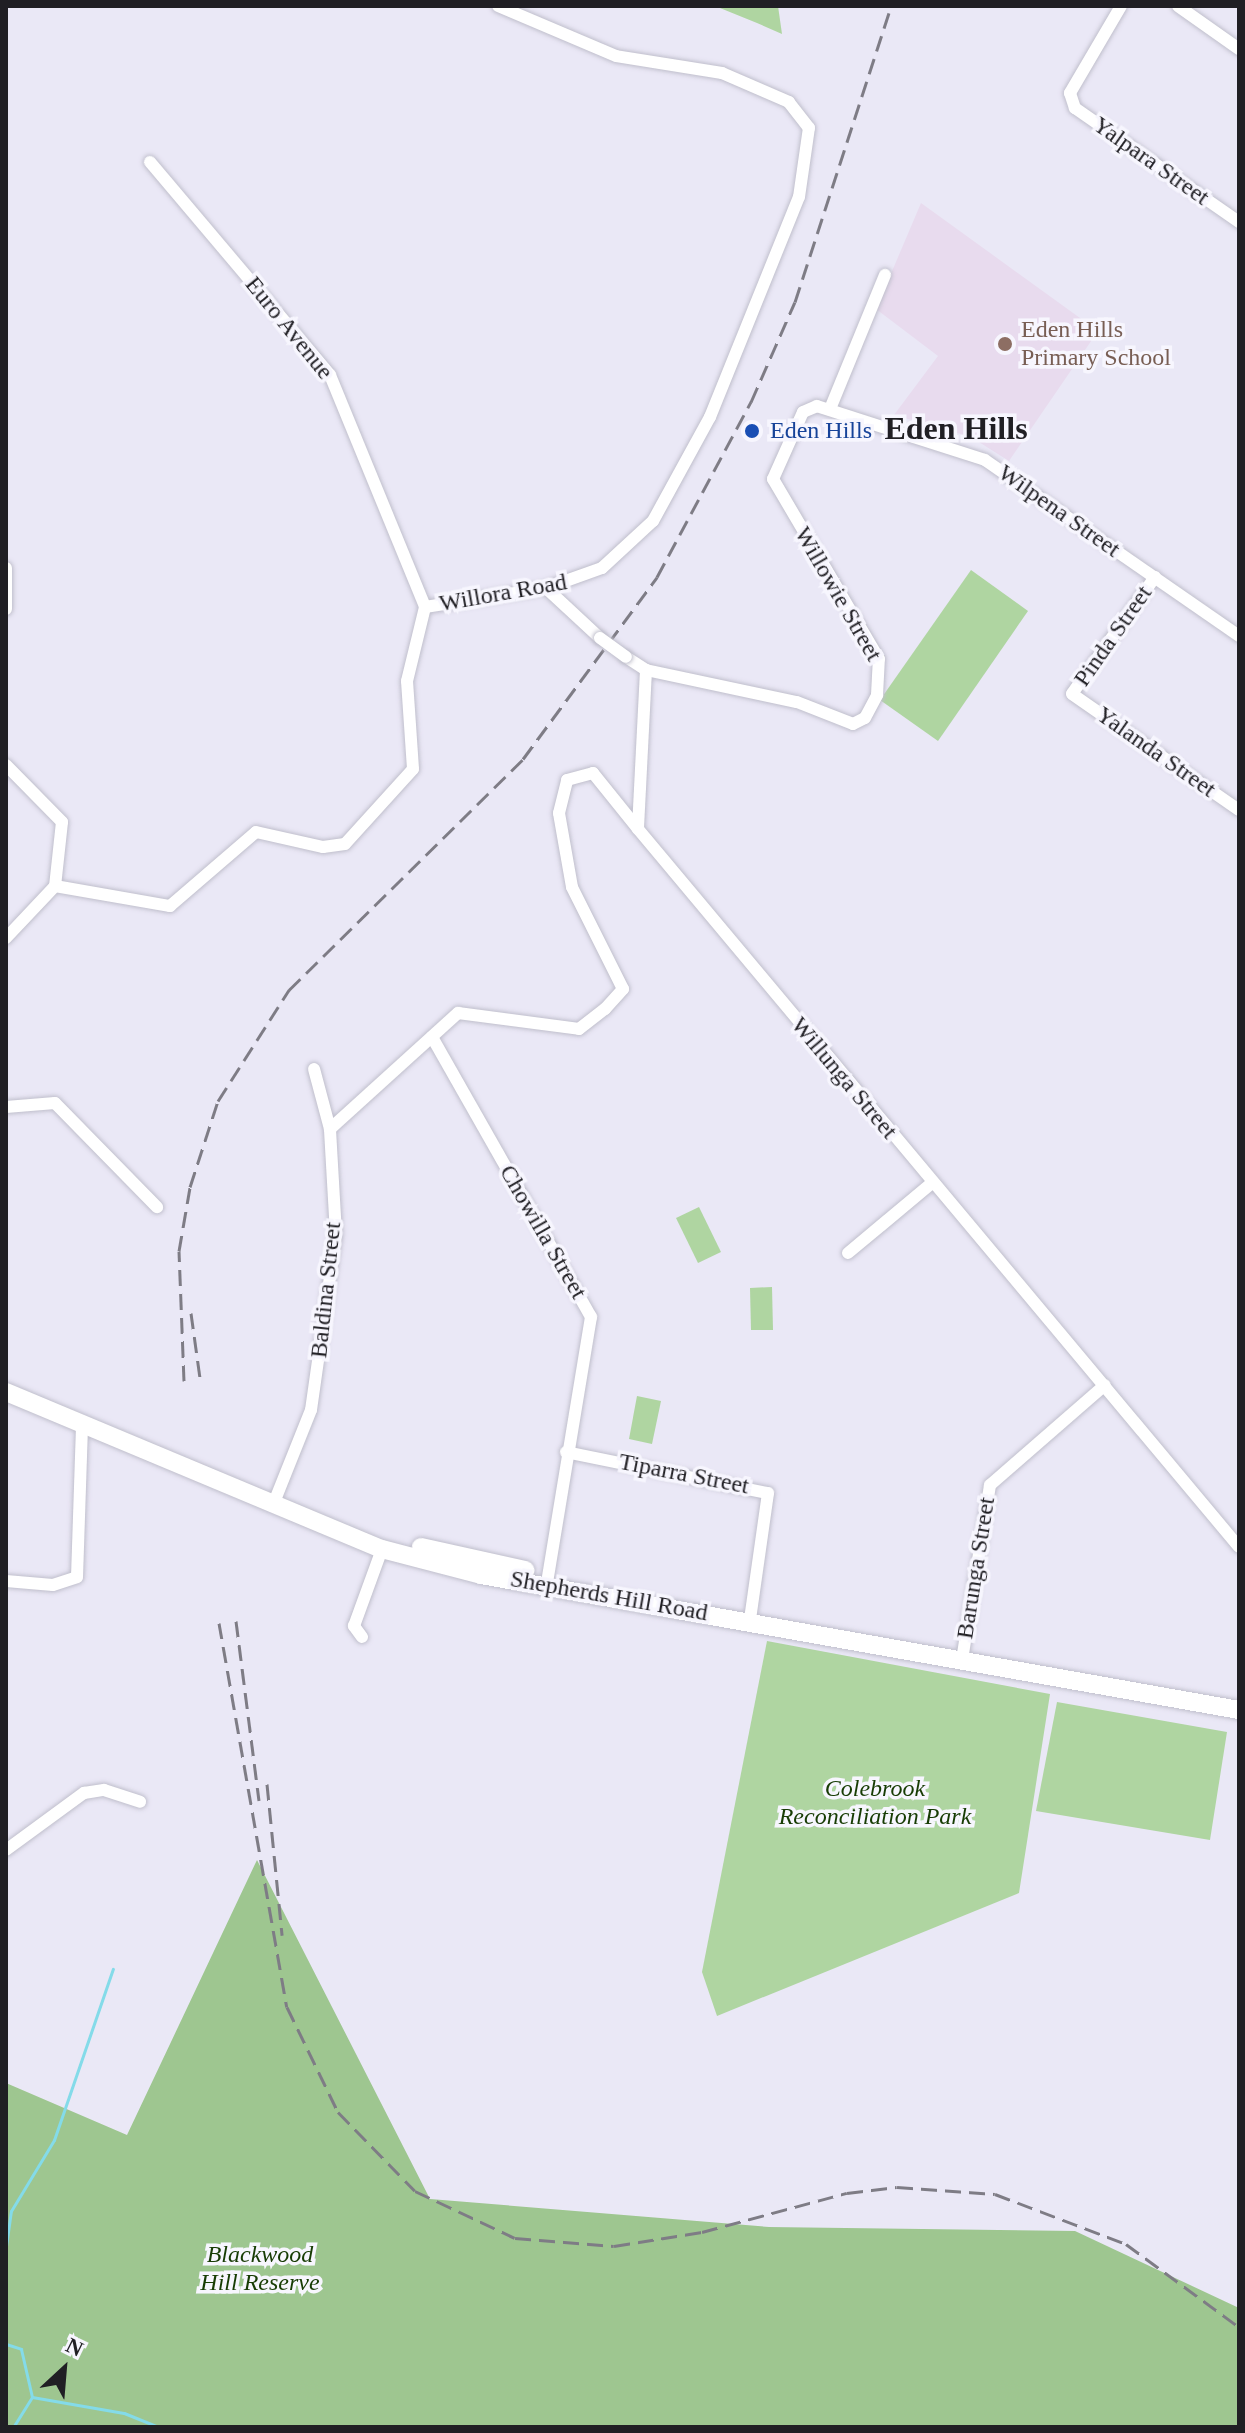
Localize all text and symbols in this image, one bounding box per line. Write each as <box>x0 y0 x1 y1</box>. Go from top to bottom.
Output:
street label: Yalpara Street <box>1087 110 1215 212</box>
street label: Euro Avenue <box>238 270 340 386</box>
place label: Eden Hills Primary School <box>1021 316 1171 372</box>
marker: Eden Hills Primary School <box>996 335 1014 353</box>
district label: Eden Hills <box>884 409 1028 447</box>
place label: Eden Hills <box>770 417 872 445</box>
marker: Eden Hills <box>741 420 763 442</box>
street label: Wilpena Street <box>992 458 1126 564</box>
street label: Willowie Street <box>788 522 888 666</box>
street label: Willora Road <box>437 568 569 618</box>
street label: Pinda Street <box>1068 580 1158 692</box>
street label: Yalanda Street <box>1091 700 1221 804</box>
street label: Willunga Street <box>785 1011 903 1145</box>
street label: Chowilla Street <box>493 1160 593 1304</box>
street label: Baldina Street <box>305 1221 347 1359</box>
street label: Tiparra Street <box>617 1447 751 1501</box>
street label: Barunga Street <box>951 1495 1001 1641</box>
street label: Shepherds Hill Road <box>508 1564 710 1628</box>
park label: Colebrook Reconciliation Park <box>779 1775 971 1831</box>
park label: Blackwood Hill Reserve <box>200 2241 320 2297</box>
north arrow <box>24 2329 104 2409</box>
text: N <box>62 2332 87 2362</box>

